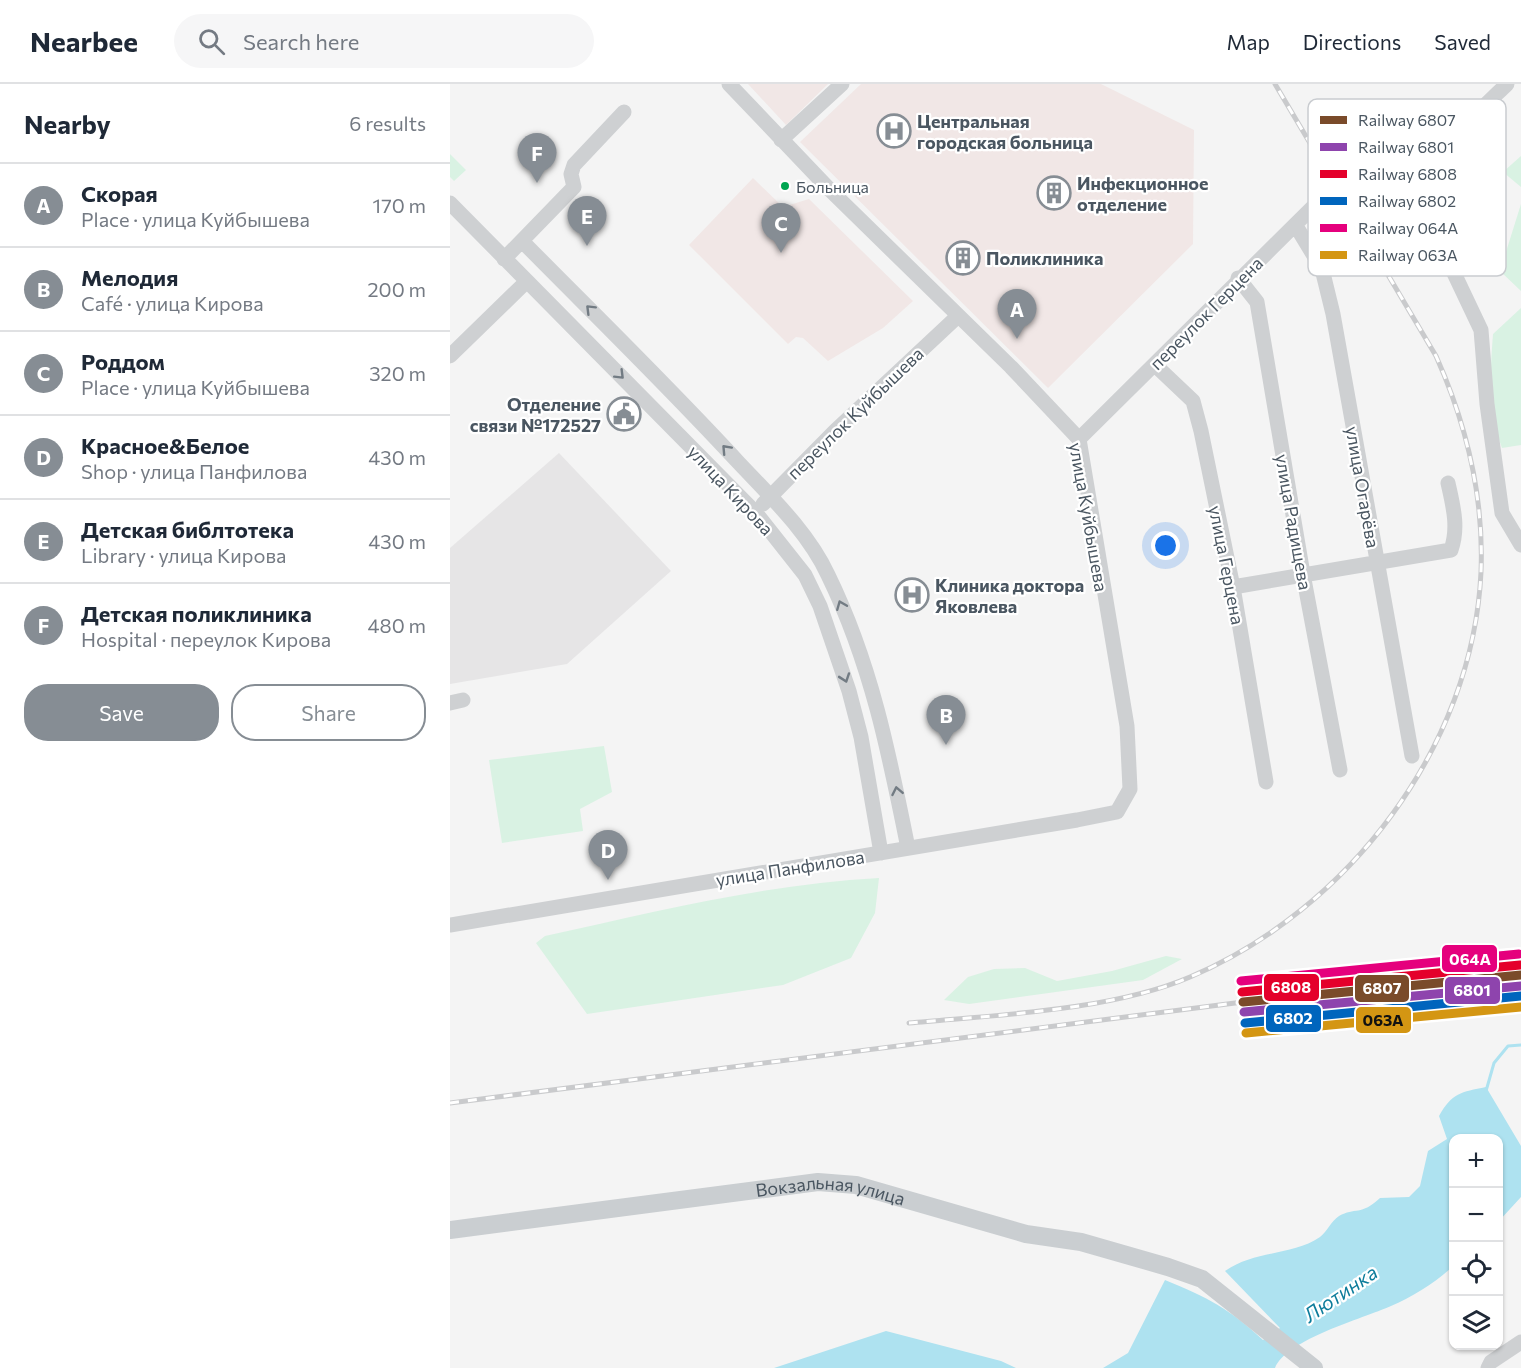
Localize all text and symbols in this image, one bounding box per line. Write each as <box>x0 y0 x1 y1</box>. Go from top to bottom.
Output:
search box <box>174 14 594 68</box>
text: Nearbee <box>30 24 138 58</box>
icon: search <box>195 25 228 58</box>
text: Search here <box>243 28 359 55</box>
text: Map <box>1227 29 1270 54</box>
text: Directions <box>1303 29 1401 54</box>
text: Saved <box>1434 29 1491 54</box>
legend <box>1308 99 1506 276</box>
text: Nearby <box>24 108 111 139</box>
place label: Центральная городская больница <box>917 110 1093 153</box>
text: Railway 6807 <box>1358 110 1456 129</box>
text: 6 results <box>349 111 426 135</box>
hospital icon: Центральная городская больница <box>876 113 912 149</box>
pin: F <box>518 134 556 183</box>
text: Railway 6801 <box>1358 137 1454 156</box>
text: Railway 6808 <box>1358 164 1457 183</box>
place label: Инфекционное отделение <box>1077 172 1209 215</box>
building icon: Инфекционное отделение <box>1036 175 1072 211</box>
place label: Больница <box>796 177 869 196</box>
text: Скорая <box>81 180 158 207</box>
marker: Больница <box>779 180 791 192</box>
text: Railway 6802 <box>1358 191 1456 210</box>
text: A <box>36 193 51 217</box>
text: 170 m <box>373 193 426 217</box>
pin: E <box>568 196 606 246</box>
pin: C <box>762 204 800 253</box>
text: Place · улица Куйбышева <box>81 207 310 231</box>
text: Railway 064А <box>1358 218 1458 237</box>
building icon: Поликлиника <box>945 240 981 276</box>
text: Railway 063А <box>1358 245 1458 264</box>
place label: Поликлиника <box>986 247 1103 269</box>
street label: переулок Герцена <box>1145 252 1267 374</box>
text: Мелодия <box>81 264 178 291</box>
text: B <box>37 277 50 301</box>
text: 200 m <box>368 277 426 301</box>
pin: A <box>998 290 1036 339</box>
text: Café · улица Кирова <box>81 291 264 315</box>
one-way arrow <box>586 306 597 316</box>
street label: переулок Куйбышева <box>782 342 928 484</box>
text: Роддом <box>81 348 165 375</box>
text: C <box>37 361 50 385</box>
text: 320 m <box>369 361 426 385</box>
one-way arrow <box>612 367 623 378</box>
text: Place · улица Куйбышева <box>81 375 310 399</box>
place label: Отделение связи №172527 <box>470 393 601 436</box>
public building icon: Отделение связи №172527 <box>606 396 642 432</box>
street label: улица Огарёва <box>1341 424 1385 550</box>
text: Красное&Белое <box>81 432 249 459</box>
street label: улица Кирова <box>684 440 778 540</box>
street label: улица Куйбышева <box>1065 441 1113 593</box>
text: D <box>36 445 51 469</box>
text: 430 m <box>368 445 426 469</box>
one-way arrow <box>722 445 733 456</box>
street label: улица Радищева <box>1271 452 1317 592</box>
text: Shop · улица Панфилова <box>81 459 307 483</box>
street label: улица Герцена <box>1205 503 1249 627</box>
text: Детская библтотека <box>81 516 294 543</box>
text: E <box>38 529 49 553</box>
text: 430 m <box>368 529 426 553</box>
your location <box>1151 531 1180 560</box>
text: Library · улица Кирова <box>81 543 286 567</box>
place label: Клиника доктора Яковлева <box>935 574 1084 617</box>
hospital icon: Клиника доктора Яковлева <box>894 577 930 613</box>
text: Детская поликлиника <box>81 600 312 627</box>
one-way arrow <box>836 600 848 611</box>
text: F <box>38 613 49 637</box>
text: 480 m <box>368 613 426 637</box>
text: Hospital · переулок Кирова <box>81 627 331 651</box>
one-way arrow <box>837 672 850 683</box>
button: Save <box>24 684 219 741</box>
button: Share <box>231 684 426 741</box>
pin: B <box>926 696 966 745</box>
one-way arrow <box>891 786 904 796</box>
pin: D <box>588 830 628 880</box>
street label: улица Панфилова <box>714 845 866 891</box>
line badge: 064А <box>1441 944 1498 973</box>
text: 064А <box>1449 949 1491 968</box>
line badge: 6808 <box>1263 973 1320 1002</box>
line badge: 6807 <box>1354 974 1410 1003</box>
line badge: 6801 <box>1444 976 1501 1005</box>
text: 6808 <box>1271 977 1311 996</box>
text: 6807 <box>1362 978 1402 997</box>
text: 6801 <box>1453 980 1491 999</box>
line badge: 6802 <box>1265 1004 1322 1033</box>
line badge: 063А <box>1355 1006 1412 1034</box>
text: 6802 <box>1273 1008 1313 1027</box>
text: 063А <box>1363 1010 1404 1029</box>
map controls <box>1449 1134 1503 1350</box>
button: + <box>1449 1134 1503 1188</box>
street label: Вокзальная улица <box>754 1171 908 1210</box>
button: − <box>1449 1188 1503 1242</box>
button: locate <box>1449 1242 1503 1296</box>
water label: Лютинка <box>1297 1259 1382 1327</box>
button: layers <box>1449 1296 1503 1350</box>

